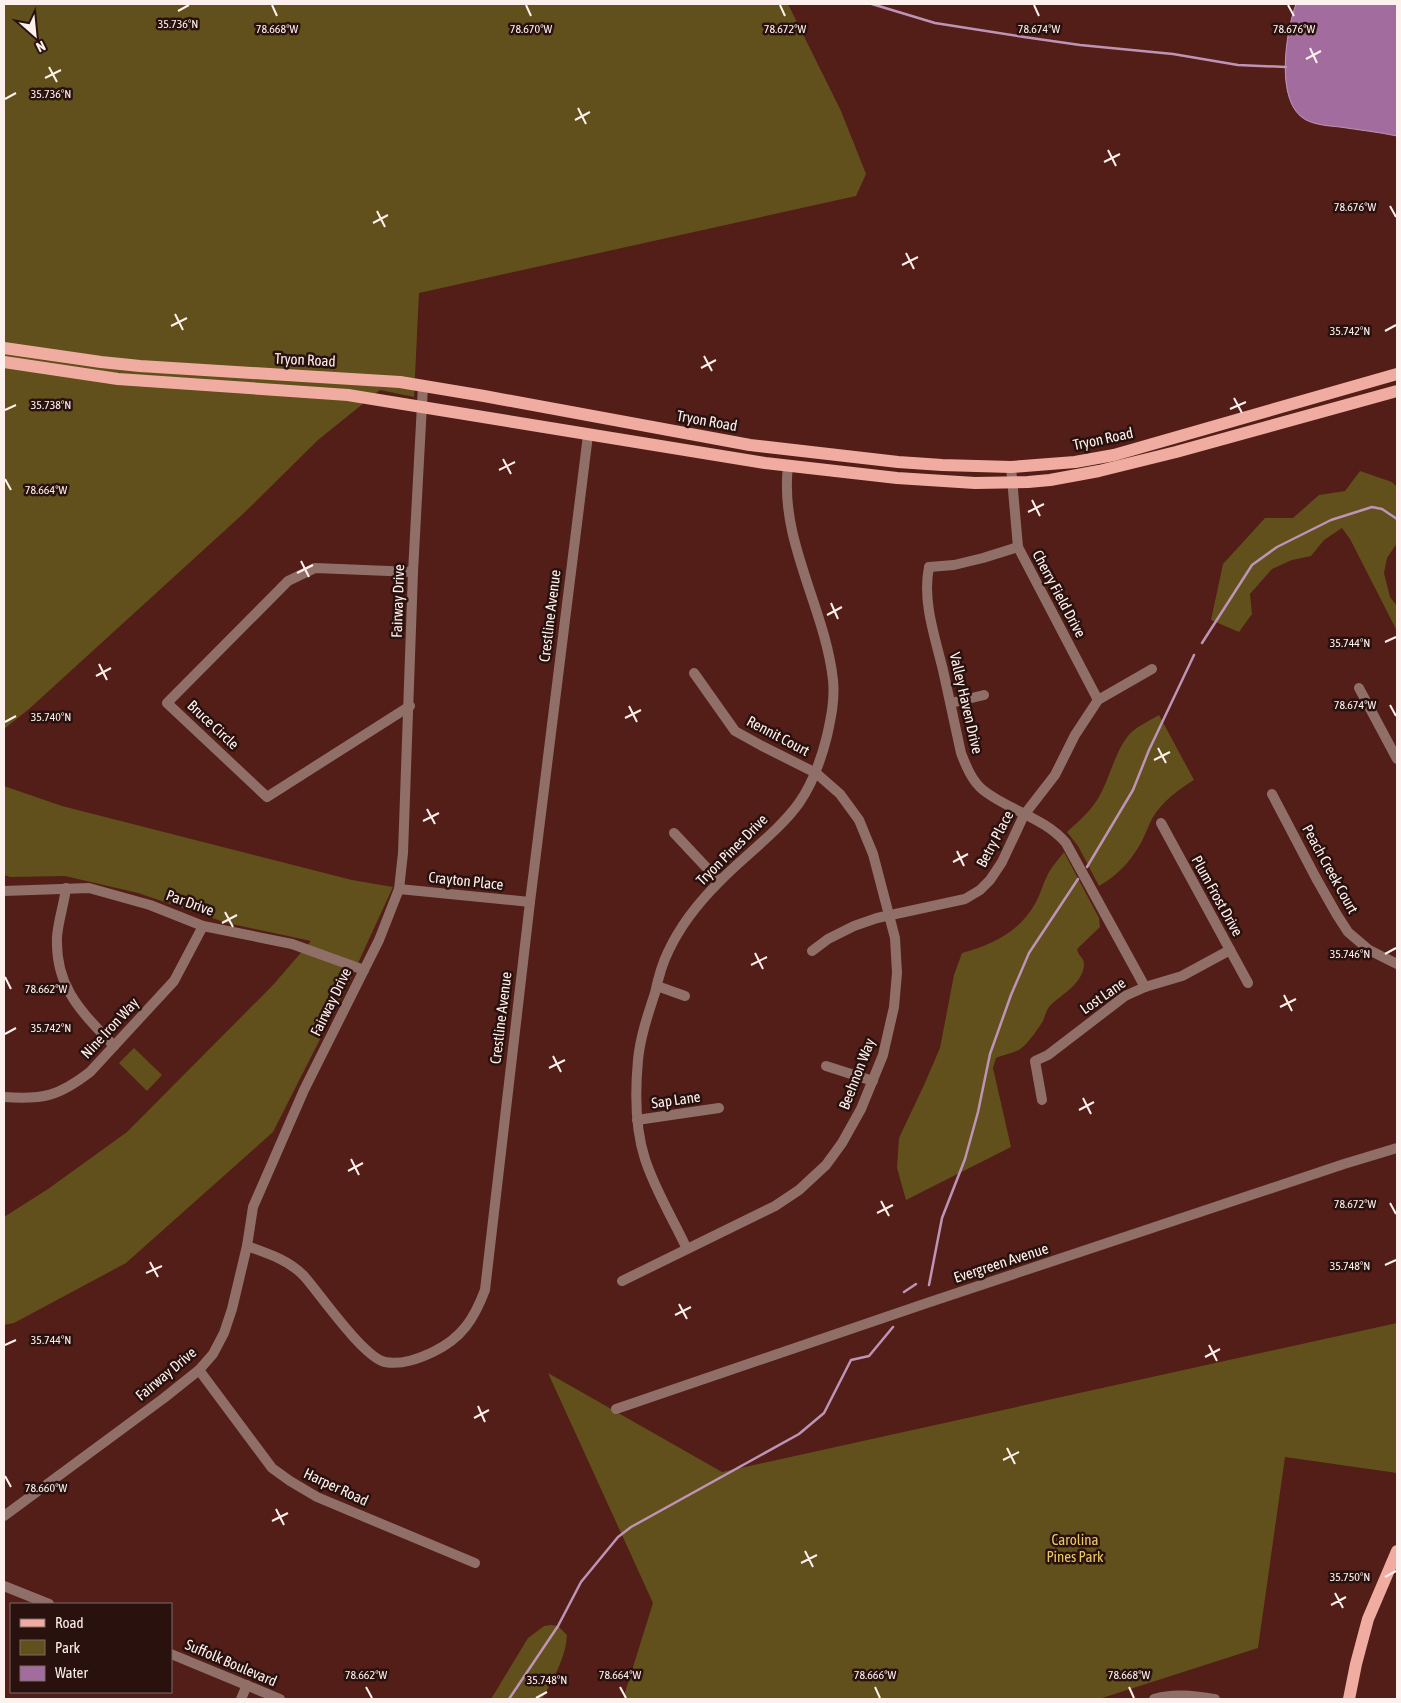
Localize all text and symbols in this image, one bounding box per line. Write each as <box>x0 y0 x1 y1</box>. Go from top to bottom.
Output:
north arrow <box>10 10 60 60</box>
text: 35.736°N <box>158 17 198 31</box>
text: 78.668°W <box>256 22 298 36</box>
text: 78.670°W <box>510 22 552 36</box>
text: 78.672°W <box>764 22 806 36</box>
text: 78.674°W <box>1018 22 1060 36</box>
text: 78.676°W <box>1273 22 1315 36</box>
text: N <box>34 38 48 56</box>
text: 35.736°N <box>31 87 71 101</box>
text: 78.676°W <box>1334 200 1376 214</box>
text: 35.742°N <box>1330 324 1370 338</box>
street label: Tryon Road <box>274 349 336 370</box>
text: 35.738°N <box>31 398 71 412</box>
street label: Tryon Road <box>675 407 739 434</box>
street label: Tryon Road <box>1071 424 1135 453</box>
text: 78.664°W <box>25 483 67 497</box>
street label: Cherry Field Drive <box>1029 547 1090 640</box>
street label: Fairway Drive <box>388 564 407 638</box>
street label: Crestline Avenue <box>535 569 564 663</box>
text: 35.744°N <box>1330 636 1370 650</box>
street label: Valley Haven Drive <box>947 651 986 755</box>
street label: Bruce Circle <box>184 697 243 753</box>
text: 78.674°W <box>1334 698 1376 712</box>
text: 35.740°N <box>31 710 71 724</box>
street label: Rennit Court <box>744 712 812 759</box>
street label: Betry Place <box>973 807 1017 870</box>
street label: Tryon Pines Drive <box>693 810 771 889</box>
street label: Peach Creek Court <box>1299 821 1362 916</box>
street label: Plum Frost Drive <box>1188 853 1247 939</box>
street label: Crayton Place <box>428 868 505 893</box>
street label: Par Drive <box>164 886 217 919</box>
text: 35.746°N <box>1330 947 1370 961</box>
street label: Fairway Drive <box>307 965 354 1039</box>
street label: Crestline Avenue <box>486 971 515 1065</box>
street label: Lost Lane <box>1077 974 1129 1017</box>
text: 78.662°W <box>25 982 67 996</box>
street label: Nine Iron Way <box>77 994 142 1061</box>
text: 35.742°N <box>31 1021 71 1035</box>
street label: Beehnon Way <box>835 1036 878 1112</box>
street label: Sap Lane <box>650 1088 702 1111</box>
text: 78.672°W <box>1334 1197 1376 1211</box>
street label: Evergreen Avenue <box>951 1239 1050 1286</box>
text: 35.748°N <box>1330 1259 1370 1273</box>
text: 35.744°N <box>31 1333 71 1347</box>
street label: Fairway Drive <box>132 1343 200 1404</box>
street label: Harper Road <box>301 1464 371 1509</box>
text: 78.660°W <box>25 1481 67 1495</box>
park label: Carolina Pines Park <box>1047 1531 1104 1565</box>
text: 35.750°N <box>1330 1570 1370 1584</box>
legend <box>10 1603 172 1693</box>
text: Road <box>55 1614 84 1631</box>
street label: Suffolk Boulevard <box>183 1636 280 1689</box>
text: Park <box>55 1639 80 1656</box>
text: Water <box>55 1664 88 1681</box>
text: 78.662°W <box>345 1668 387 1682</box>
text: 78.664°W <box>599 1668 641 1682</box>
text: 78.666°W <box>854 1668 896 1682</box>
text: 78.668°W <box>1108 1668 1150 1682</box>
text: 35.748°N <box>527 1673 567 1687</box>

